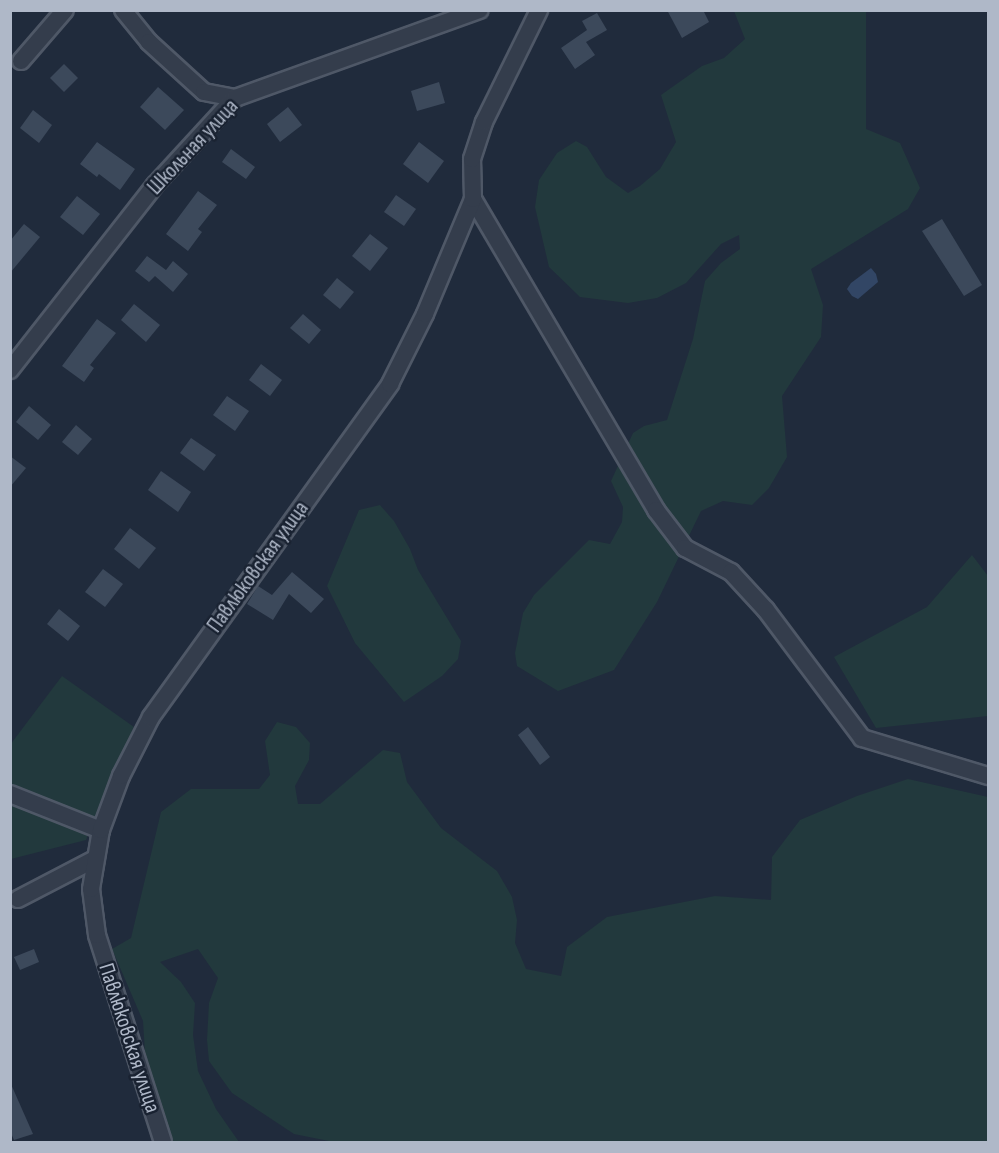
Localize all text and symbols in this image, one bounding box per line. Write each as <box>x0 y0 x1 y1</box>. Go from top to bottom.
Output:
street label: Школьная улица <box>142 94 244 200</box>
street label: Павлюковская улица <box>202 496 314 638</box>
street label: Павлюковская улица <box>92 960 166 1116</box>

